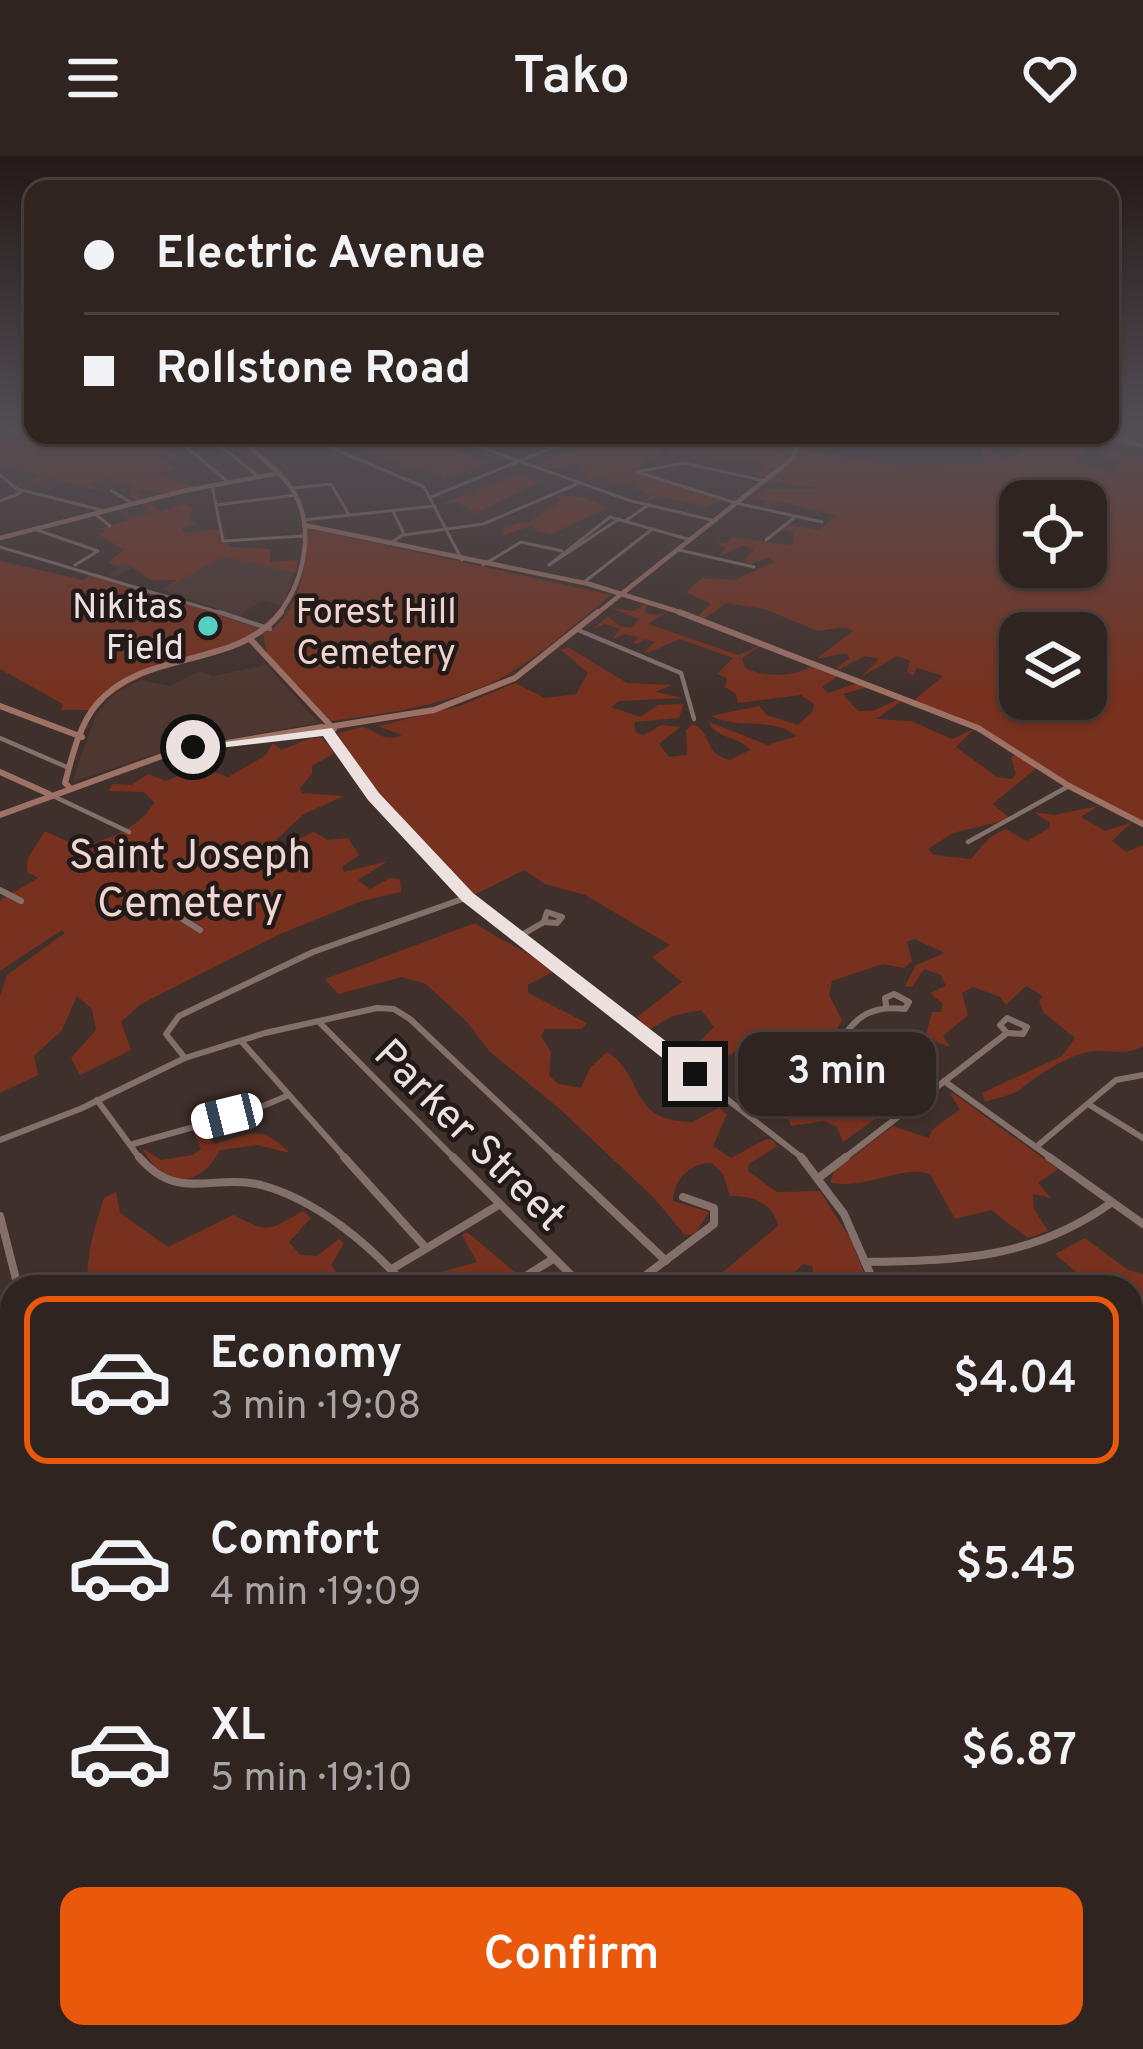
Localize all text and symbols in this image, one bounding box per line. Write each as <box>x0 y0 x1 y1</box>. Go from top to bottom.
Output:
text: Tako <box>513 44 630 113</box>
icon: menu <box>60 45 126 111</box>
icon: heart <box>1017 45 1083 111</box>
text: Electric Avenue <box>156 227 486 284</box>
text: Rollstone Road <box>156 342 471 399</box>
map controls <box>999 480 1107 720</box>
button: locate <box>999 480 1107 588</box>
place label: Nikitas Field <box>72 586 184 673</box>
park label: Forest Hill Cemetery <box>295 591 457 678</box>
button: layers <box>999 612 1107 720</box>
marker: Nikitas Field <box>195 613 221 639</box>
route start <box>166 720 220 774</box>
park label: Saint Joseph Cemetery <box>69 831 311 932</box>
street label: Parker Street <box>361 1030 575 1244</box>
callout: 3 min <box>737 1032 935 1116</box>
route end <box>668 1047 722 1101</box>
text: 3 min <box>787 1049 887 1098</box>
car <box>188 1090 266 1142</box>
icon: car <box>66 1326 174 1434</box>
text: Economy <box>210 1327 402 1384</box>
text: $4.04 <box>953 1352 1077 1409</box>
text: 3 min · 19:08 <box>210 1384 421 1433</box>
icon: car <box>66 1512 174 1620</box>
text: Comfort <box>210 1513 380 1570</box>
text: $5.45 <box>956 1538 1077 1595</box>
text: 4 min · 19:09 <box>210 1570 422 1619</box>
icon: car <box>66 1698 174 1806</box>
text: XL <box>210 1699 265 1756</box>
text: $6.87 <box>961 1724 1077 1781</box>
text: 5 min · 19:10 <box>210 1756 413 1805</box>
button: Confirm <box>60 1887 1083 2025</box>

